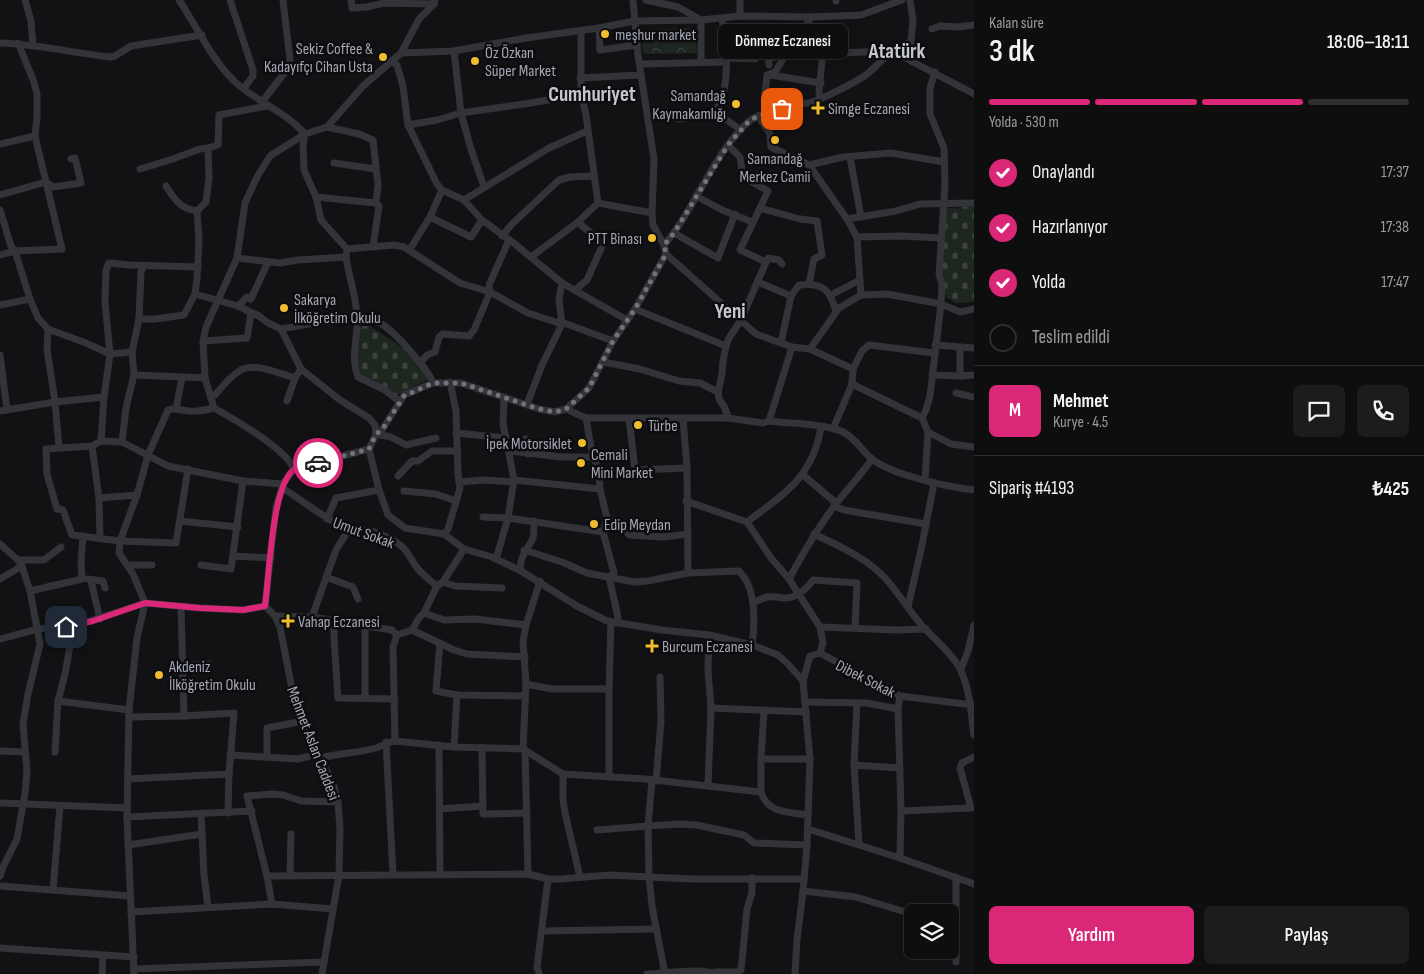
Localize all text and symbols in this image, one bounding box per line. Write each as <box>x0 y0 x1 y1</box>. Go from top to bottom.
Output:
text: Kalan süre <box>989 14 1044 33</box>
callout: Dönmez Eczanesi <box>717 24 847 59</box>
place label: meşhur market <box>615 26 696 45</box>
marker: meşhur market <box>599 28 611 40</box>
text: 18:06–18:11 <box>1327 31 1409 54</box>
text: Dönmez Eczanesi <box>735 32 831 51</box>
text: 3 dk <box>989 32 1035 71</box>
district label: Atatürk <box>868 39 926 64</box>
place label: Sekiz Coffee & Kadayıfçı Cihan Usta <box>264 40 373 77</box>
place label: Öz Özkan Süper Market <box>485 44 556 81</box>
marker: Sekiz Coffee & Kadayıfçı Cihan Usta <box>377 51 389 63</box>
marker: Öz Özkan Süper Market <box>469 55 481 67</box>
district label: Cumhuriyet <box>548 82 636 107</box>
place label: Samandağ Kaymakamlığı <box>652 87 726 124</box>
pin <box>761 88 803 130</box>
icon: bag <box>768 95 796 123</box>
marker: Samandağ Kaymakamlığı <box>730 98 742 110</box>
place label: Simge Eczanesi <box>828 100 910 119</box>
marker: Simge Eczanesi <box>812 102 824 114</box>
text: Yolda · 530 m <box>989 113 1059 132</box>
marker: Samandağ Merkez Camii <box>769 134 781 146</box>
place label: Samandağ Merkez Camii <box>740 150 811 187</box>
icon: check <box>989 159 1017 187</box>
text: Onaylandı <box>1032 161 1094 184</box>
text: 17:37 <box>1381 163 1409 182</box>
icon: check <box>989 214 1017 242</box>
text: Hazırlanıyor <box>1032 216 1108 239</box>
text: 17:38 <box>1380 218 1409 237</box>
place label: PTT Binası <box>588 230 642 249</box>
marker: PTT Binası <box>646 232 658 244</box>
icon: check <box>989 269 1017 297</box>
text: Yolda <box>1032 271 1066 294</box>
text: 17:47 <box>1381 273 1409 292</box>
place label: Sakarya İlköğretim Okulu <box>294 291 381 328</box>
district label: Yeni <box>714 299 746 324</box>
marker: Sakarya İlköğretim Okulu <box>278 302 290 314</box>
text: Teslim edildi <box>1032 326 1110 349</box>
button: chat <box>1293 385 1345 437</box>
button: phone <box>1357 385 1409 437</box>
text: Mehmet <box>1053 390 1109 413</box>
text: M <box>1009 399 1021 422</box>
text: Kurye · 4.5 <box>1053 413 1108 432</box>
place label: Türbe <box>648 417 678 436</box>
marker: Türbe <box>632 419 644 431</box>
place label: İpek Motorsiklet <box>486 435 572 454</box>
marker: İpek Motorsiklet <box>576 437 588 449</box>
courier <box>293 438 343 488</box>
place label: Cemali Mini Market <box>591 446 653 483</box>
icon: car <box>304 449 332 477</box>
marker: Cemali Mini Market <box>575 457 587 469</box>
text: Sipariş #4193 <box>989 477 1074 500</box>
text: ₺425 <box>1373 478 1409 501</box>
street label: Umut Sokak <box>330 514 397 553</box>
place label: Edip Meydan <box>604 516 671 535</box>
marker: Edip Meydan <box>588 518 600 530</box>
pin <box>45 606 87 648</box>
icon: home <box>52 613 80 641</box>
place label: Vahap Eczanesi <box>298 613 380 632</box>
marker: Vahap Eczanesi <box>282 615 294 627</box>
place label: Burcum Eczanesi <box>662 638 753 657</box>
marker: Burcum Eczanesi <box>646 640 658 652</box>
street label: Dibek Sokak <box>832 656 898 702</box>
place label: Akdeniz İlköğretim Okulu <box>168 658 256 695</box>
marker: Akdeniz İlköğretim Okulu <box>153 669 165 681</box>
street label: Mehmet Aslan Caddesi <box>282 684 343 803</box>
map controls <box>904 904 959 959</box>
button: layers <box>904 904 959 959</box>
button: Yardım <box>989 906 1194 964</box>
button: Paylaş <box>1204 906 1409 964</box>

